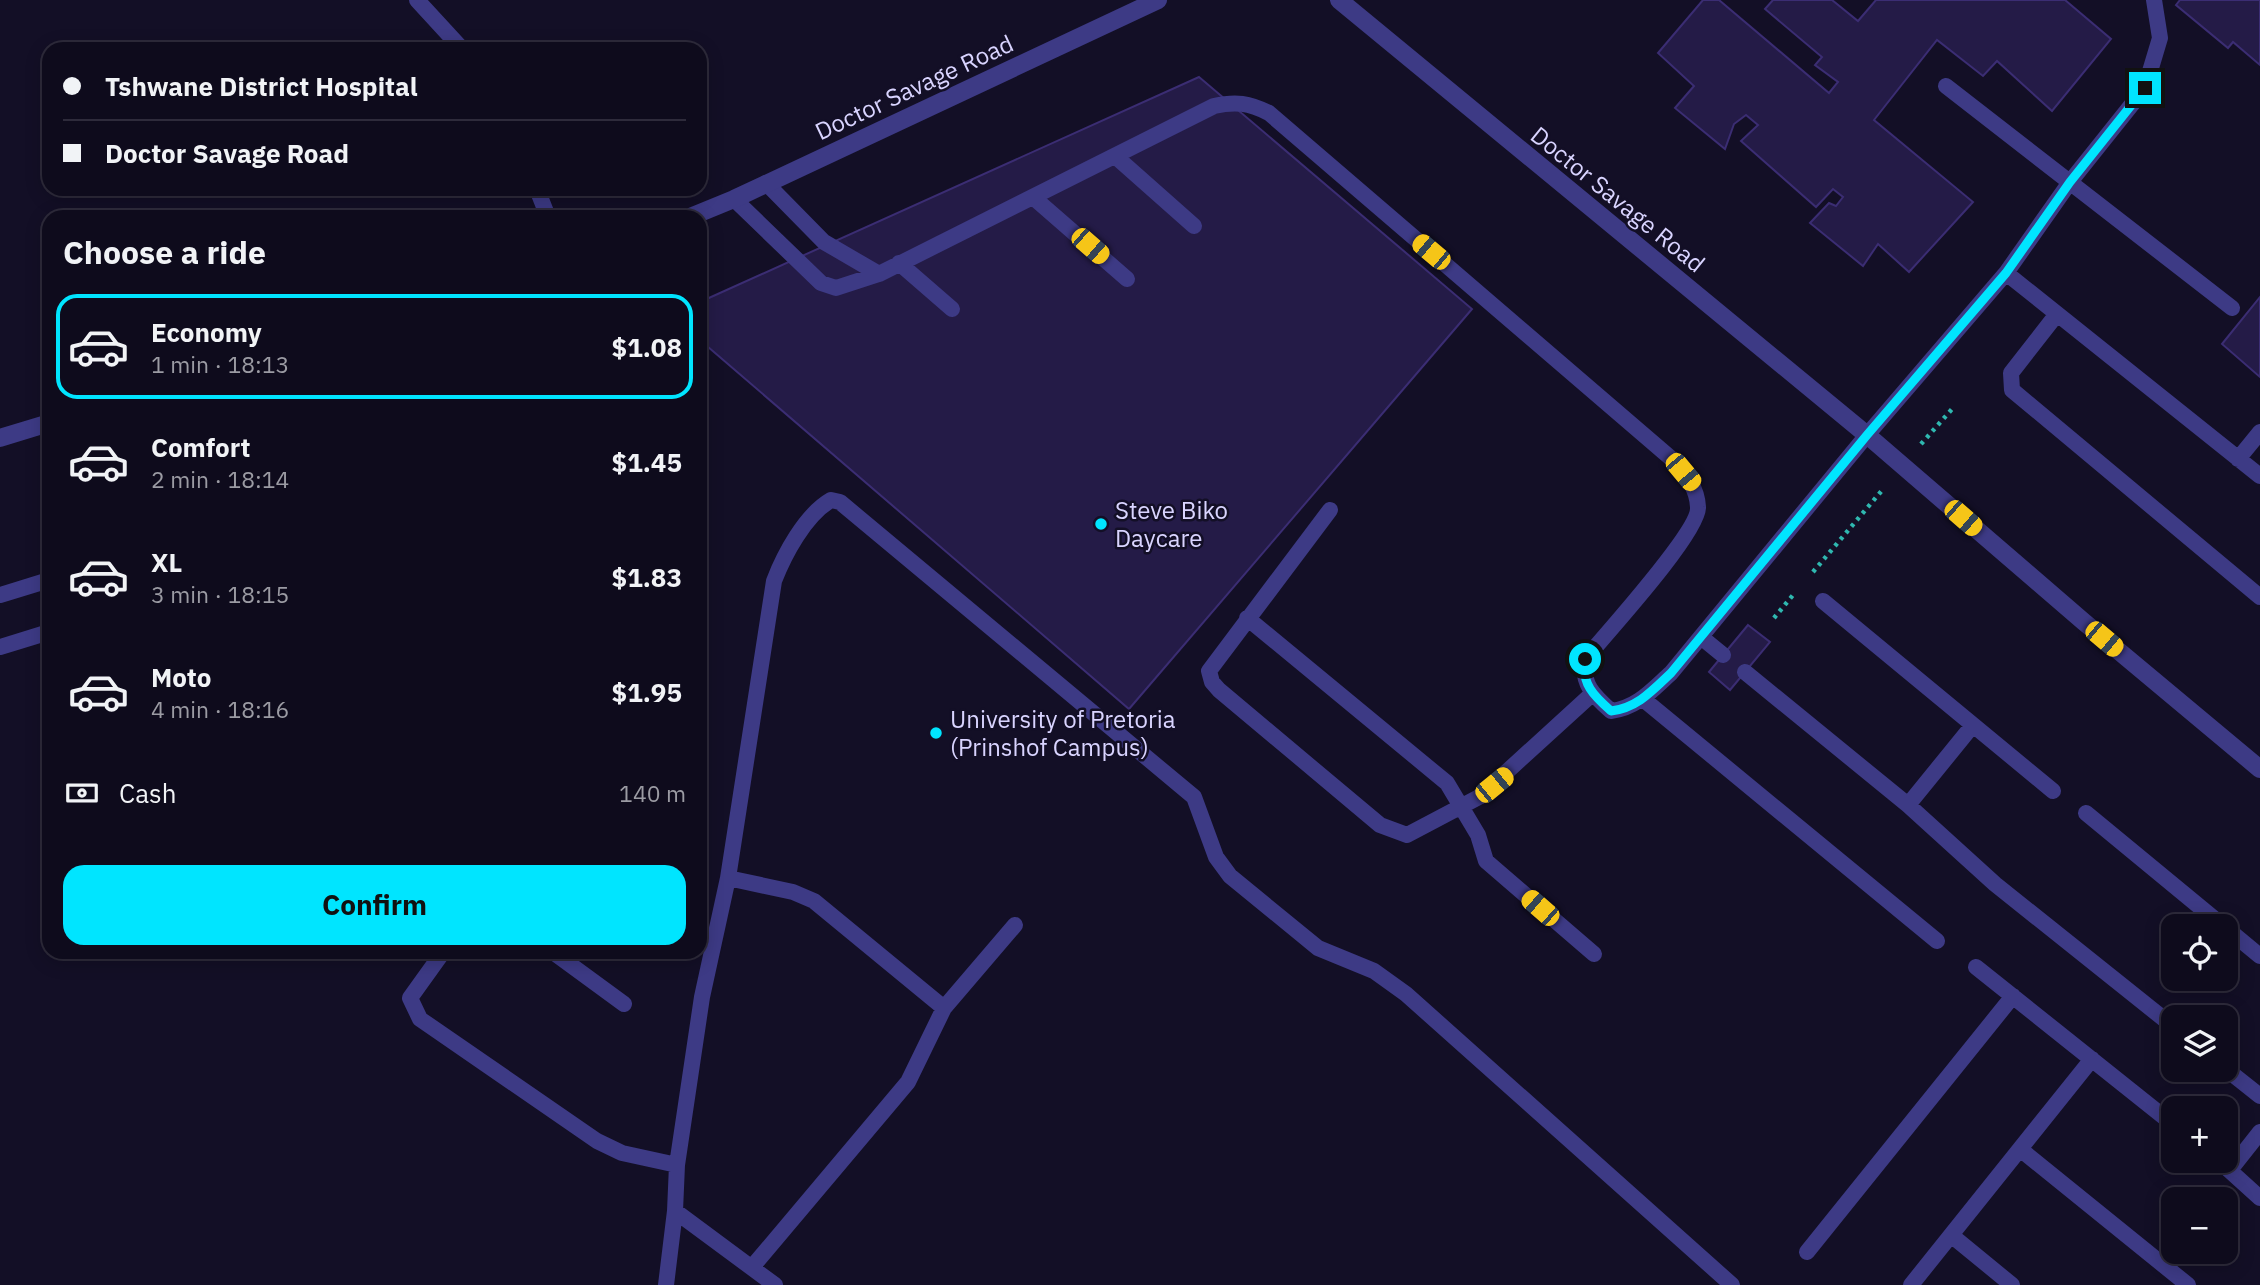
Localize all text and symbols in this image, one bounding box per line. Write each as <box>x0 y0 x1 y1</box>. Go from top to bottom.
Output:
street label: Doctor Savage Road <box>810 27 1018 147</box>
text: Tshwane District Hospital <box>105 69 418 103</box>
route end <box>2129 72 2161 104</box>
street label: Doctor Savage Road <box>1524 119 1712 279</box>
text: Doctor Savage Road <box>105 136 349 170</box>
car <box>1068 224 1113 268</box>
car <box>1409 230 1454 274</box>
text: Choose a ride <box>63 231 266 273</box>
icon: car <box>67 315 130 378</box>
text: Economy <box>151 315 262 349</box>
text: $1.08 <box>612 330 682 364</box>
text: 1 min · 18:13 <box>151 349 289 379</box>
icon: car <box>67 430 130 493</box>
text: Comfort <box>151 430 250 464</box>
text: $1.45 <box>612 445 682 479</box>
car <box>1662 449 1705 495</box>
text: 2 min · 18:14 <box>151 464 289 494</box>
place label: Steve Biko Daycare <box>1115 494 1228 554</box>
car <box>1941 496 1986 540</box>
marker: Steve Biko Daycare <box>1093 516 1109 532</box>
icon: car <box>67 545 130 608</box>
text: XL <box>151 545 182 579</box>
text: $1.83 <box>612 560 682 594</box>
text: 3 min · 18:15 <box>151 579 289 609</box>
car <box>2082 617 2127 661</box>
route start <box>1569 643 1601 675</box>
icon: car <box>67 660 130 723</box>
text: Moto <box>151 660 211 694</box>
text: $1.95 <box>612 675 682 709</box>
text: 4 min · 18:16 <box>151 694 289 724</box>
place label: University of Pretoria (Prinshof Campus) <box>950 703 1176 763</box>
marker: University of Pretoria (Prinshof Campus) <box>928 725 944 741</box>
car <box>1472 764 1517 806</box>
icon: cash <box>63 774 101 812</box>
text: Cash <box>119 776 176 810</box>
text: 140 m <box>619 778 686 808</box>
button: Confirm <box>63 865 686 945</box>
car <box>1518 886 1563 930</box>
map controls <box>2161 914 2238 1264</box>
button: locate <box>2161 914 2238 991</box>
button: layers <box>2161 1005 2238 1082</box>
button: + <box>2161 1096 2238 1173</box>
button: − <box>2161 1187 2238 1264</box>

